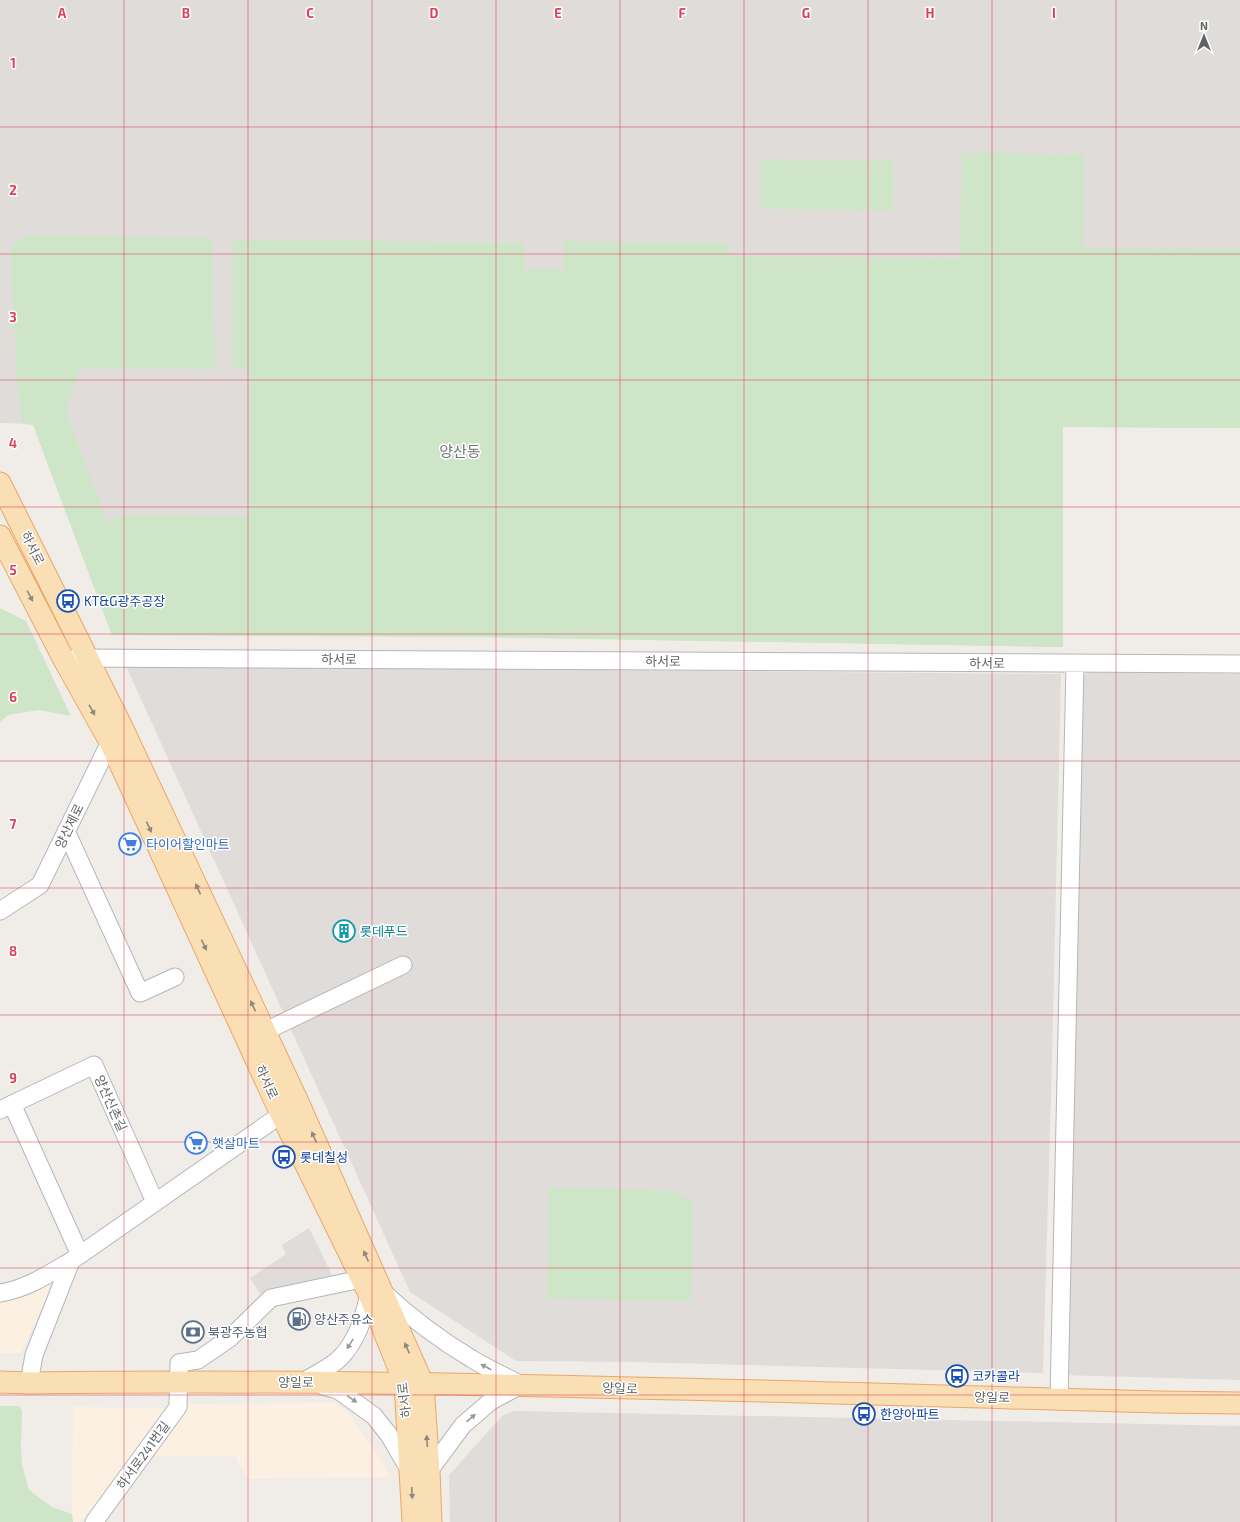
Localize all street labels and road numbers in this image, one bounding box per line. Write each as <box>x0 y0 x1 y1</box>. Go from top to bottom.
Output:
street label: 하서로 <box>18 528 48 568</box>
street label: 하서로 <box>321 651 357 667</box>
street label: 하서로 <box>645 653 681 669</box>
street label: 하서로 <box>969 655 1005 671</box>
street label: 양산제로 <box>51 801 87 851</box>
street label: 하서로 <box>252 1062 282 1102</box>
street label: 양산신촌길 <box>92 1072 130 1134</box>
street label: 양일로 <box>278 1374 314 1390</box>
street label: 양일로 <box>602 1379 638 1397</box>
street label: 하서로 <box>394 1381 414 1419</box>
street label: 양일로 <box>974 1389 1010 1405</box>
street label: 하서로241번길 <box>113 1418 173 1492</box>

